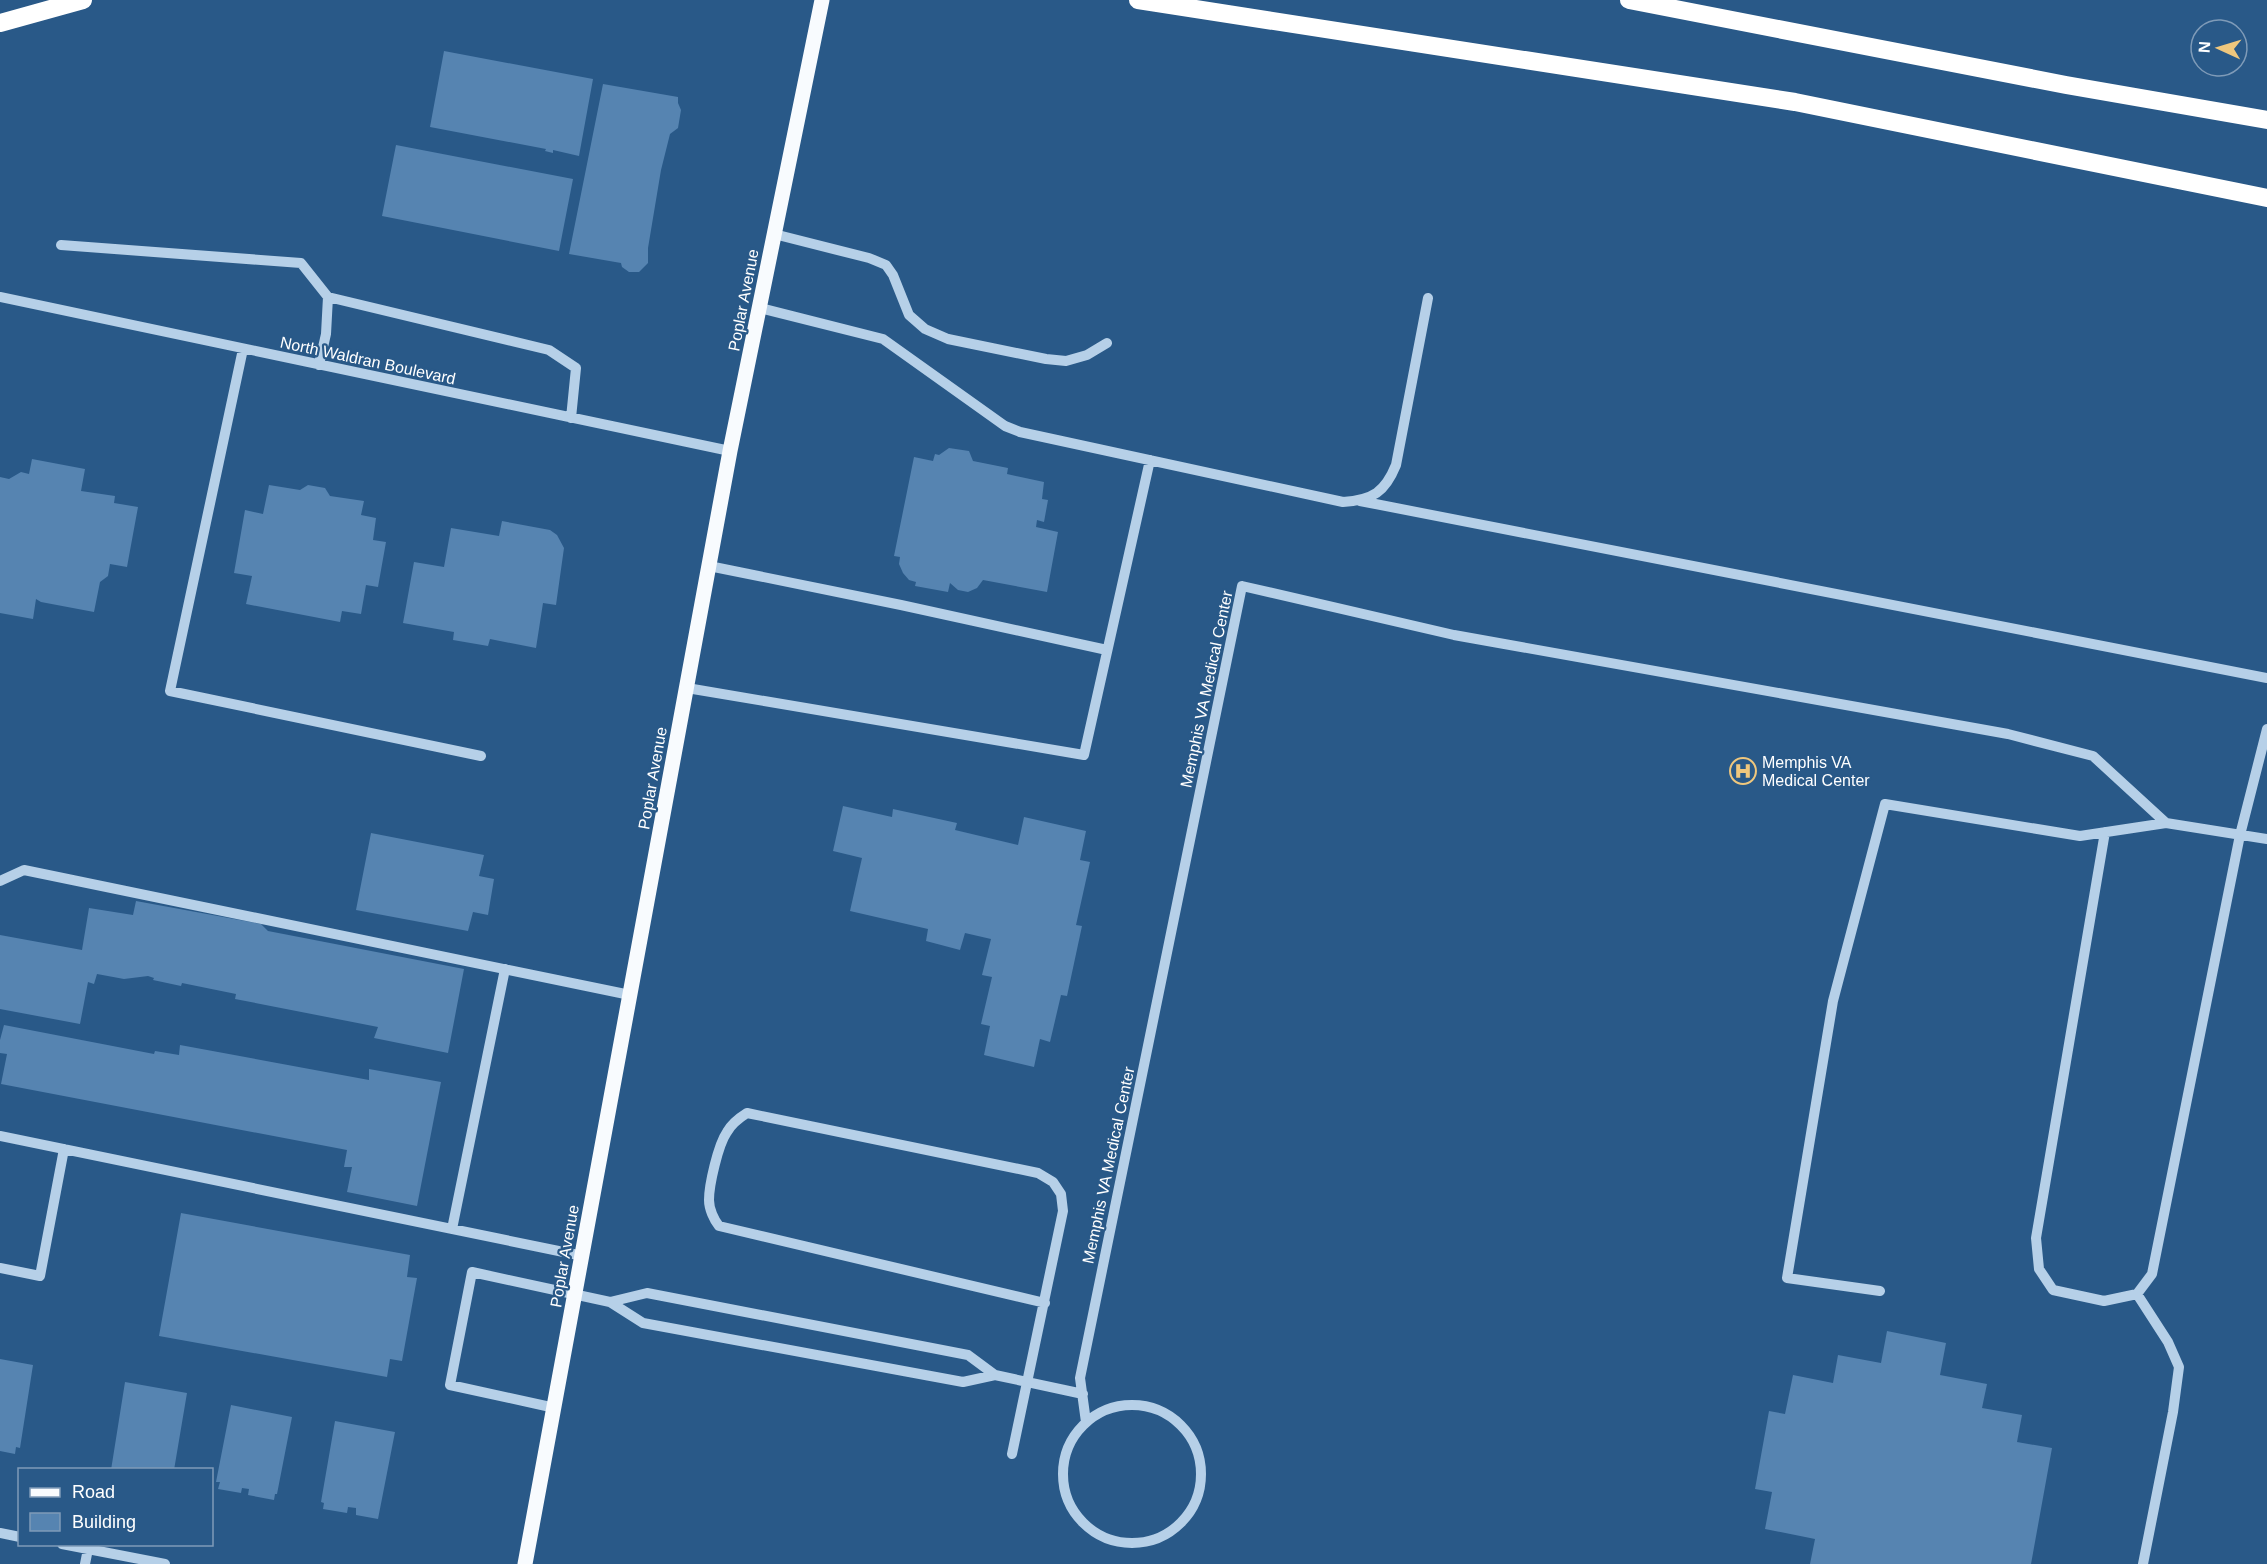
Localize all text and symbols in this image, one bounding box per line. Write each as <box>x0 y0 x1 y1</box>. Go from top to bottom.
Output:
north arrow <box>2189 18 2249 78</box>
text: N <box>2196 41 2213 53</box>
street label: Poplar Avenue <box>725 247 762 353</box>
street label: North Waldran Boulevard <box>279 334 457 387</box>
street label: Memphis VA Medical Center <box>1177 589 1236 789</box>
street label: Poplar Avenue <box>635 725 670 831</box>
place label: Memphis VA Medical Center <box>1762 754 1870 789</box>
hospital icon: Memphis VA Medical Center <box>1728 756 1758 786</box>
street label: Memphis VA Medical Center <box>1079 1065 1138 1265</box>
street label: Poplar Avenue <box>547 1203 582 1309</box>
legend <box>18 1468 213 1546</box>
text: Road <box>72 1482 115 1502</box>
text: Building <box>72 1512 136 1532</box>

